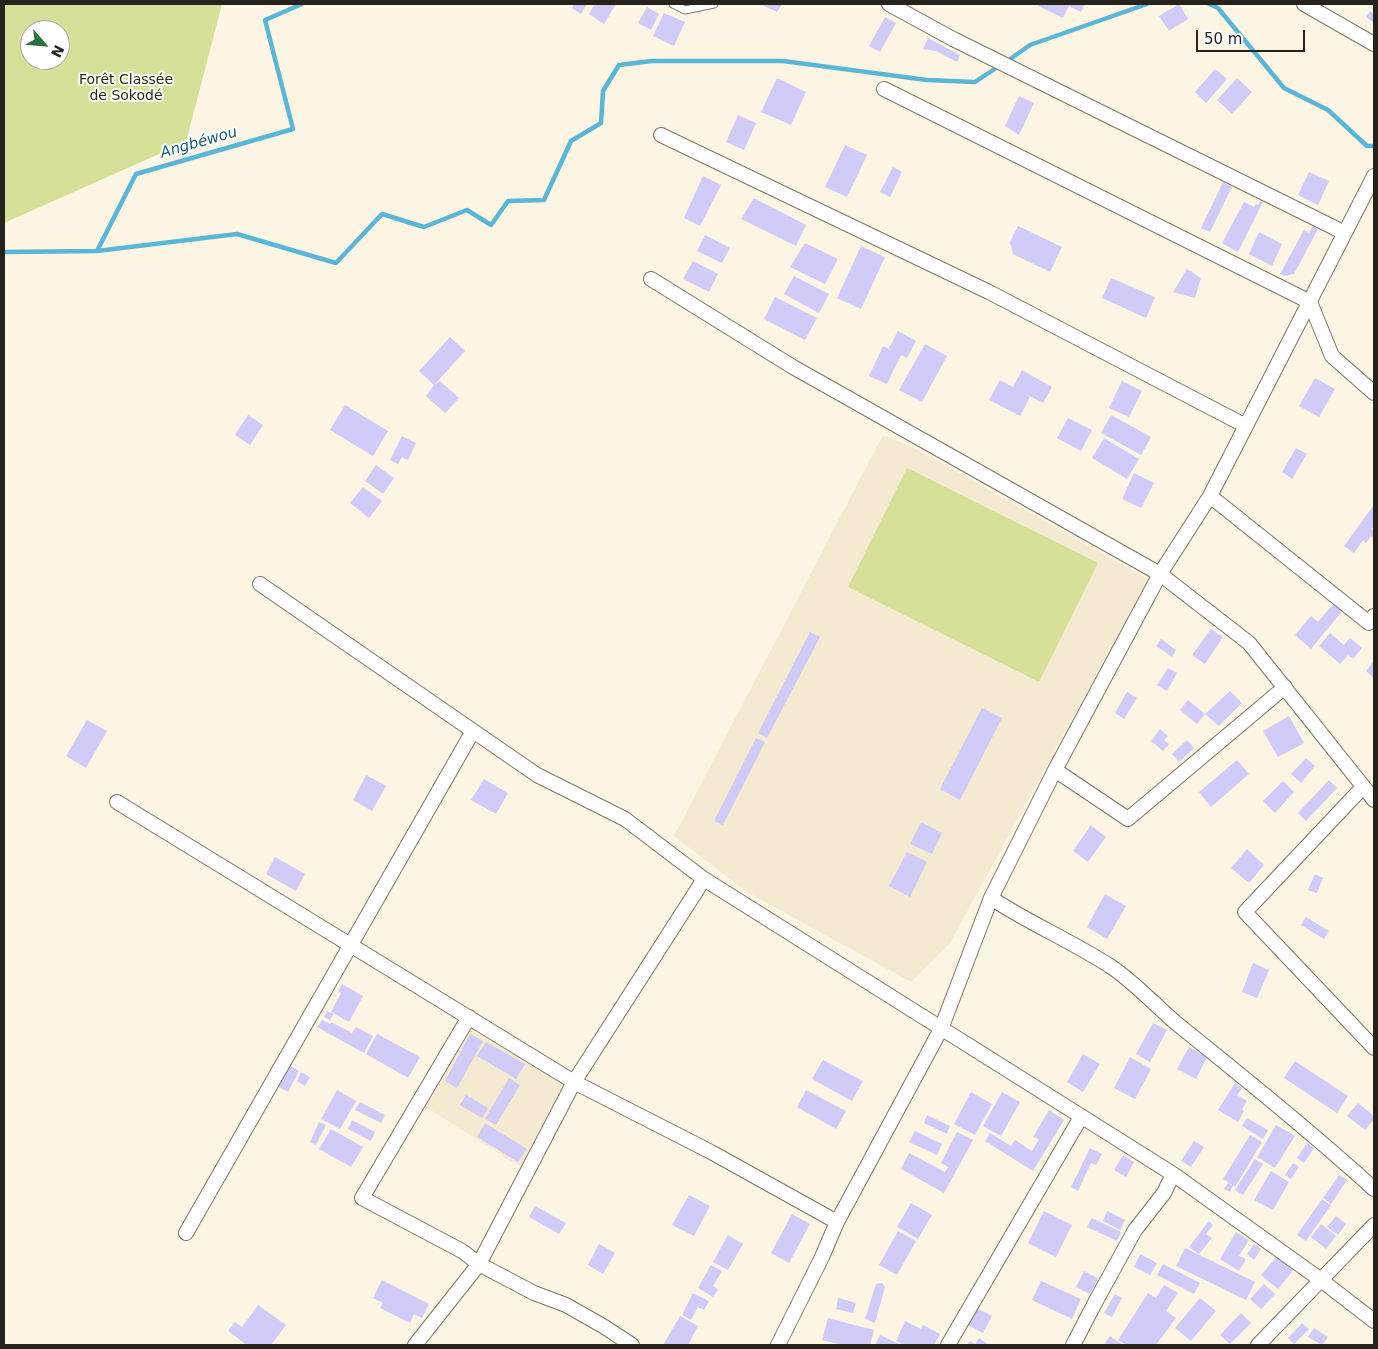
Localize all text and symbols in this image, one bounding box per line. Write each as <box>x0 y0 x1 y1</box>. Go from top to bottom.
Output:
north arrow <box>20 20 70 70</box>
scale bar <box>1198 20 1307 52</box>
text: 50 m <box>1204 30 1242 48</box>
text: N <box>48 43 67 60</box>
park label: Forêt Classée de Sokodé <box>79 72 173 104</box>
water label: Angbéwou <box>159 123 239 163</box>

